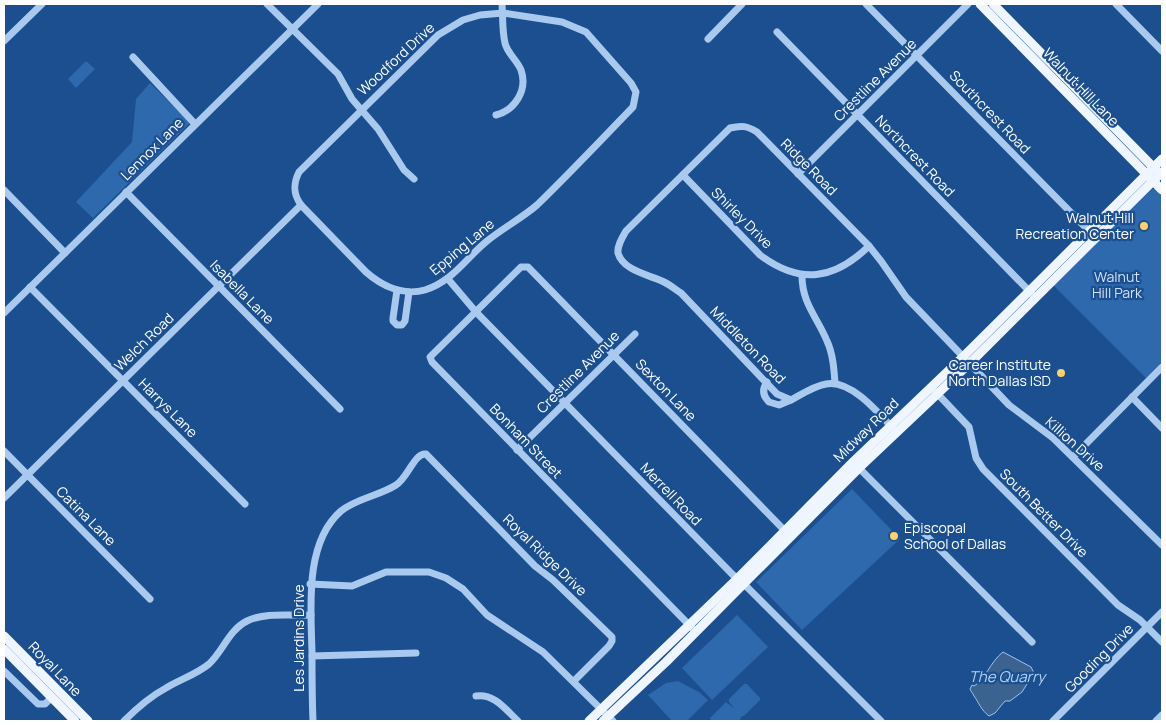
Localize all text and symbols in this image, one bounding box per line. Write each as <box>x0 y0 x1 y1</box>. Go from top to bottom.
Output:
street label: Woodford Drive <box>353 18 438 99</box>
street label: Crestline Avenue <box>829 34 920 125</box>
street label: Walnut Hill Lane <box>1039 43 1124 130</box>
street label: Southcrest Road <box>946 66 1035 157</box>
street label: Northcrest Road <box>871 111 959 201</box>
street label: Lennox Lane <box>116 113 187 184</box>
street label: Ridge Road <box>777 134 842 199</box>
street label: Shirley Drive <box>708 183 777 252</box>
place label: Walnut Hill Recreation Center <box>1015 208 1134 243</box>
street label: Epping Lane <box>425 214 498 279</box>
marker: Walnut Hill Recreation Center <box>1138 220 1150 232</box>
street label: Isabella Lane <box>206 255 279 328</box>
park label: Walnut Hill Park <box>1092 267 1143 302</box>
street label: Middleton Road <box>706 302 790 388</box>
street label: Welch Road <box>110 308 178 375</box>
street label: Crestline Avenue <box>532 326 623 417</box>
street label: Sexton Lane <box>632 354 701 425</box>
place label: Career Institute North Dallas ISD <box>948 355 1051 390</box>
marker: Career Institute North Dallas ISD <box>1055 367 1067 379</box>
street label: Harrys Lane <box>135 374 202 441</box>
street label: Midway Road <box>829 393 903 466</box>
street label: Bonham Street <box>486 399 567 482</box>
street label: Killion Drive <box>1042 412 1109 475</box>
street label: Merrell Road <box>637 458 706 529</box>
street label: South Better Drive <box>996 464 1093 561</box>
street label: Catina Lane <box>52 482 120 550</box>
street label: Royal Ridge Drive <box>499 510 592 600</box>
place label: Episcopal School of Dallas <box>904 518 1006 553</box>
marker: Episcopal School of Dallas <box>888 530 900 542</box>
street label: Les Jardins Drive <box>289 584 308 692</box>
street label: Gooding Drive <box>1060 619 1137 696</box>
street label: Royal Lane <box>25 637 86 700</box>
water label: The Quarry <box>969 666 1047 687</box>

